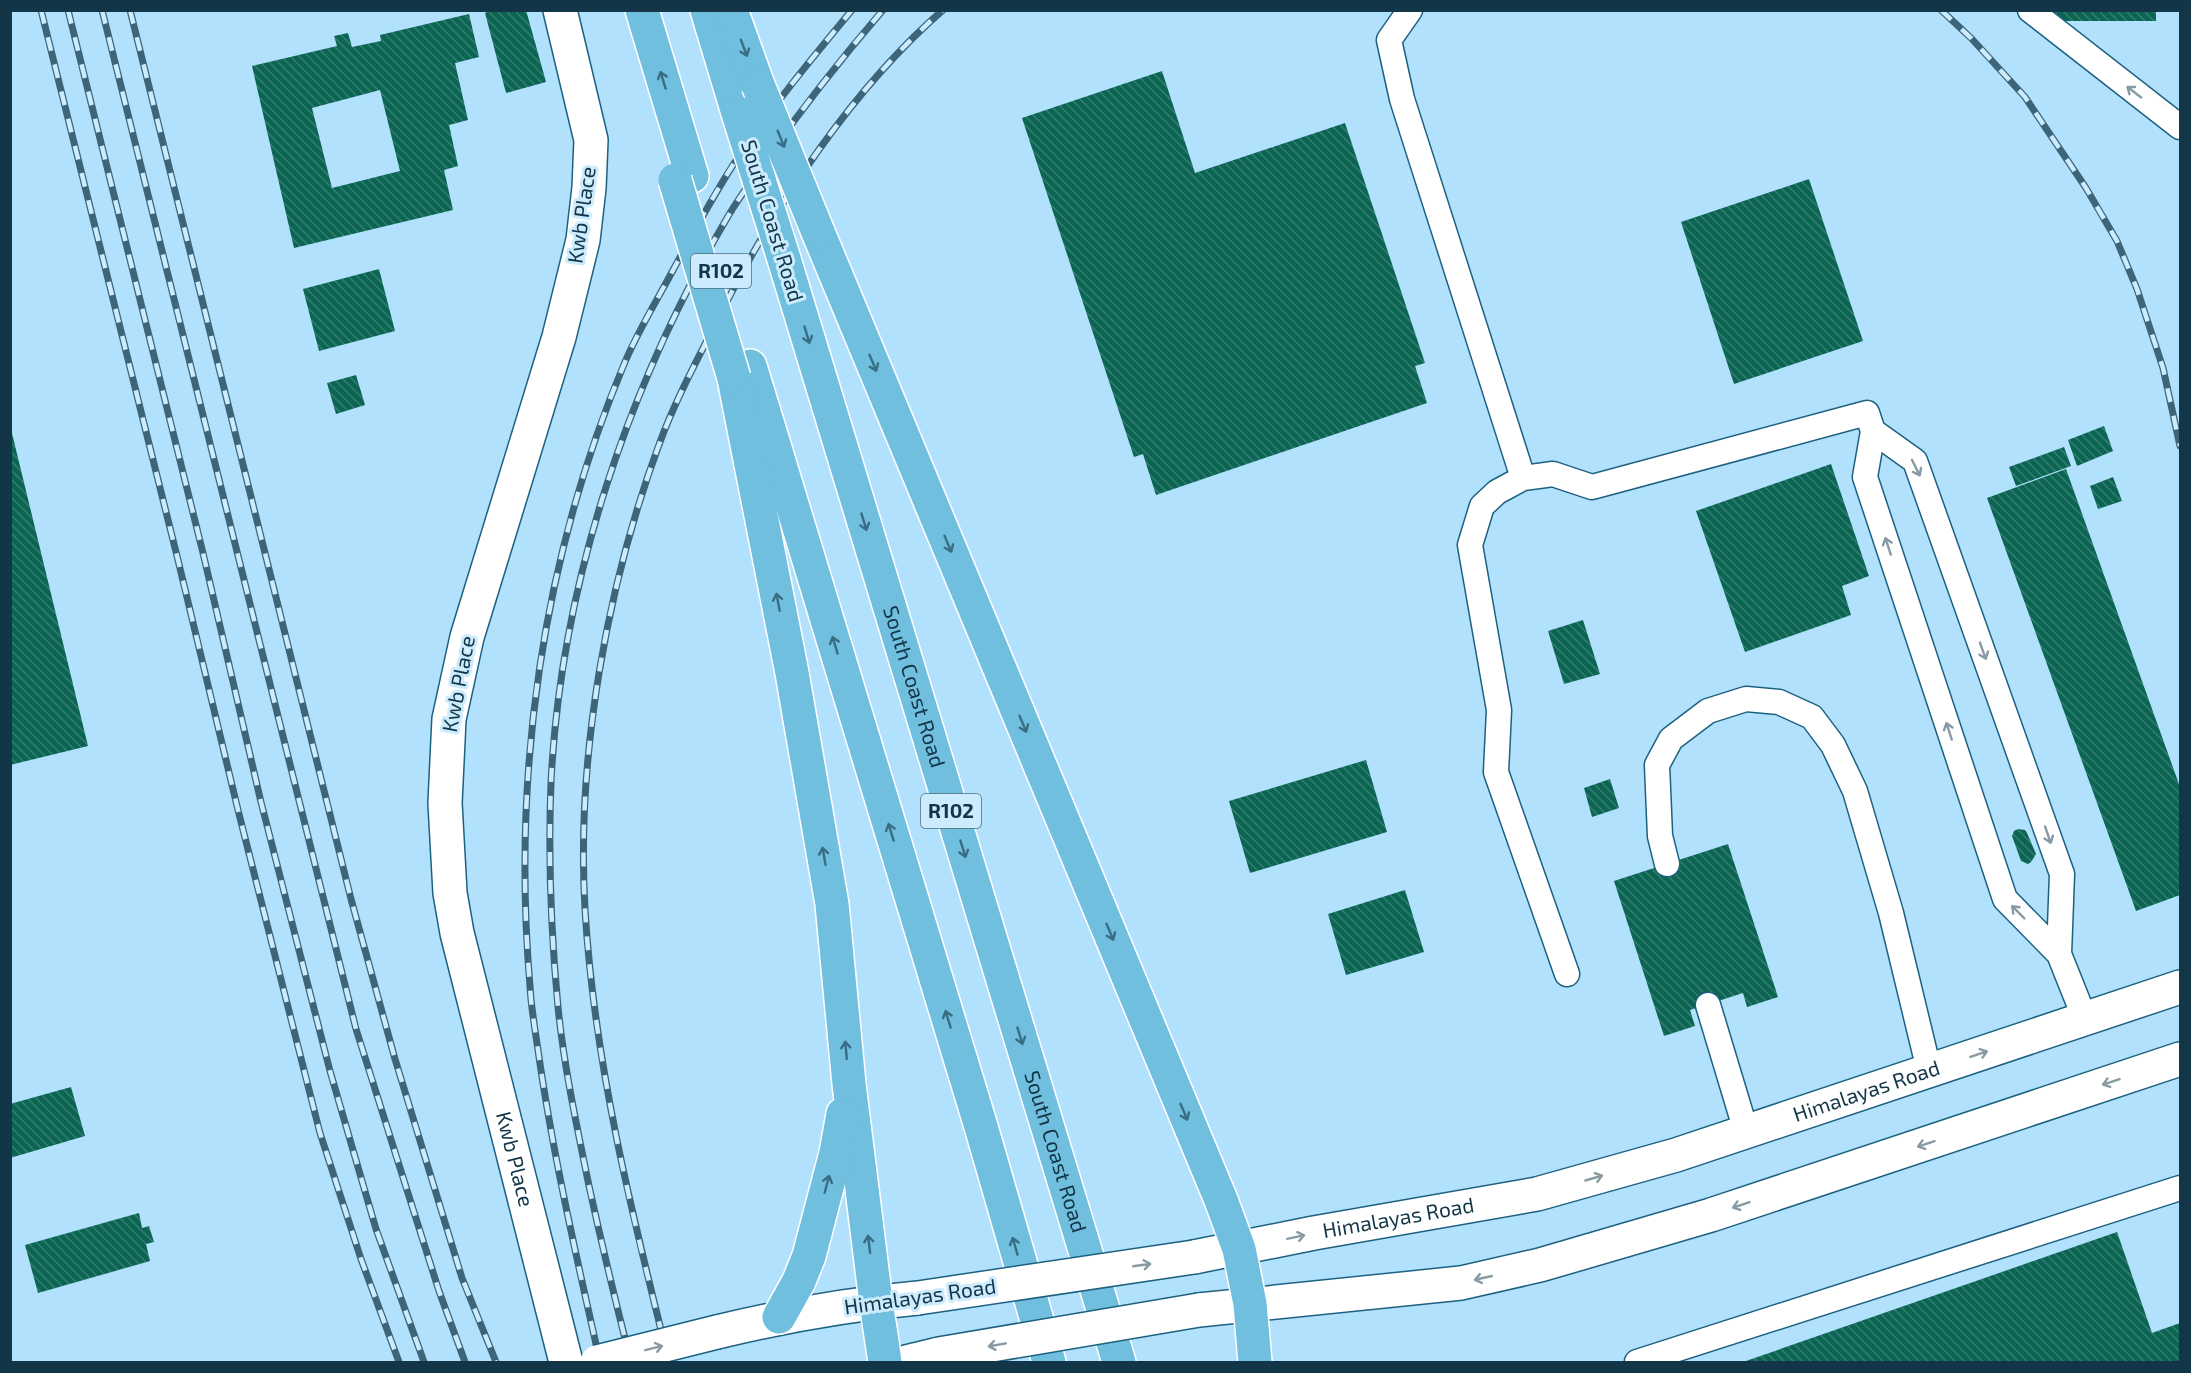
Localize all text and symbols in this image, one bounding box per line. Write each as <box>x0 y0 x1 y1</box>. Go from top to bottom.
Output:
one-way arrow <box>739 38 750 57</box>
one-way arrow <box>657 71 668 90</box>
one-way arrow <box>2126 85 2142 98</box>
one-way arrow <box>776 129 787 148</box>
street label: South Coast Road <box>737 137 810 304</box>
street label: Kwb Place <box>561 165 600 265</box>
road number: R102 <box>691 254 751 288</box>
one-way arrow <box>802 325 813 344</box>
one-way arrow <box>868 354 879 372</box>
one-way arrow <box>1911 459 1923 477</box>
one-way arrow <box>859 512 870 531</box>
one-way arrow <box>943 534 954 552</box>
one-way arrow <box>1881 537 1892 556</box>
one-way arrow <box>772 593 783 613</box>
street label: South Coast Road <box>879 602 952 770</box>
street label: Kwb Place <box>436 634 479 734</box>
one-way arrow <box>829 636 840 655</box>
one-way arrow <box>1978 641 1989 660</box>
one-way arrow <box>1018 714 1029 732</box>
one-way arrow <box>1943 722 1954 741</box>
road number: R102 <box>921 794 981 828</box>
one-way arrow <box>885 823 896 842</box>
one-way arrow <box>2044 825 2055 844</box>
one-way arrow <box>958 839 969 858</box>
one-way arrow <box>818 847 829 867</box>
one-way arrow <box>2010 905 2025 919</box>
one-way arrow <box>1105 923 1116 941</box>
one-way arrow <box>942 1010 953 1029</box>
one-way arrow <box>1015 1026 1026 1045</box>
one-way arrow <box>840 1040 851 1060</box>
one-way arrow <box>1969 1047 1988 1058</box>
street label: Himalayas Road <box>1789 1054 1943 1126</box>
street label: South Coast Road <box>1020 1067 1093 1235</box>
one-way arrow <box>2101 1077 2120 1088</box>
one-way arrow <box>1179 1103 1190 1121</box>
street label: Kwb Place <box>492 1109 540 1209</box>
one-way arrow <box>1917 1139 1936 1150</box>
one-way arrow <box>1584 1172 1603 1183</box>
one-way arrow <box>822 1175 833 1194</box>
street label: Himalayas Road <box>1320 1191 1476 1242</box>
one-way arrow <box>1732 1201 1751 1212</box>
one-way arrow <box>1286 1231 1305 1242</box>
one-way arrow <box>863 1234 874 1254</box>
one-way arrow <box>1009 1237 1020 1256</box>
one-way arrow <box>1132 1259 1152 1270</box>
street label: Himalayas Road <box>842 1272 997 1319</box>
one-way arrow <box>1474 1273 1494 1284</box>
one-way arrow <box>987 1339 1007 1350</box>
one-way arrow <box>644 1342 663 1354</box>

